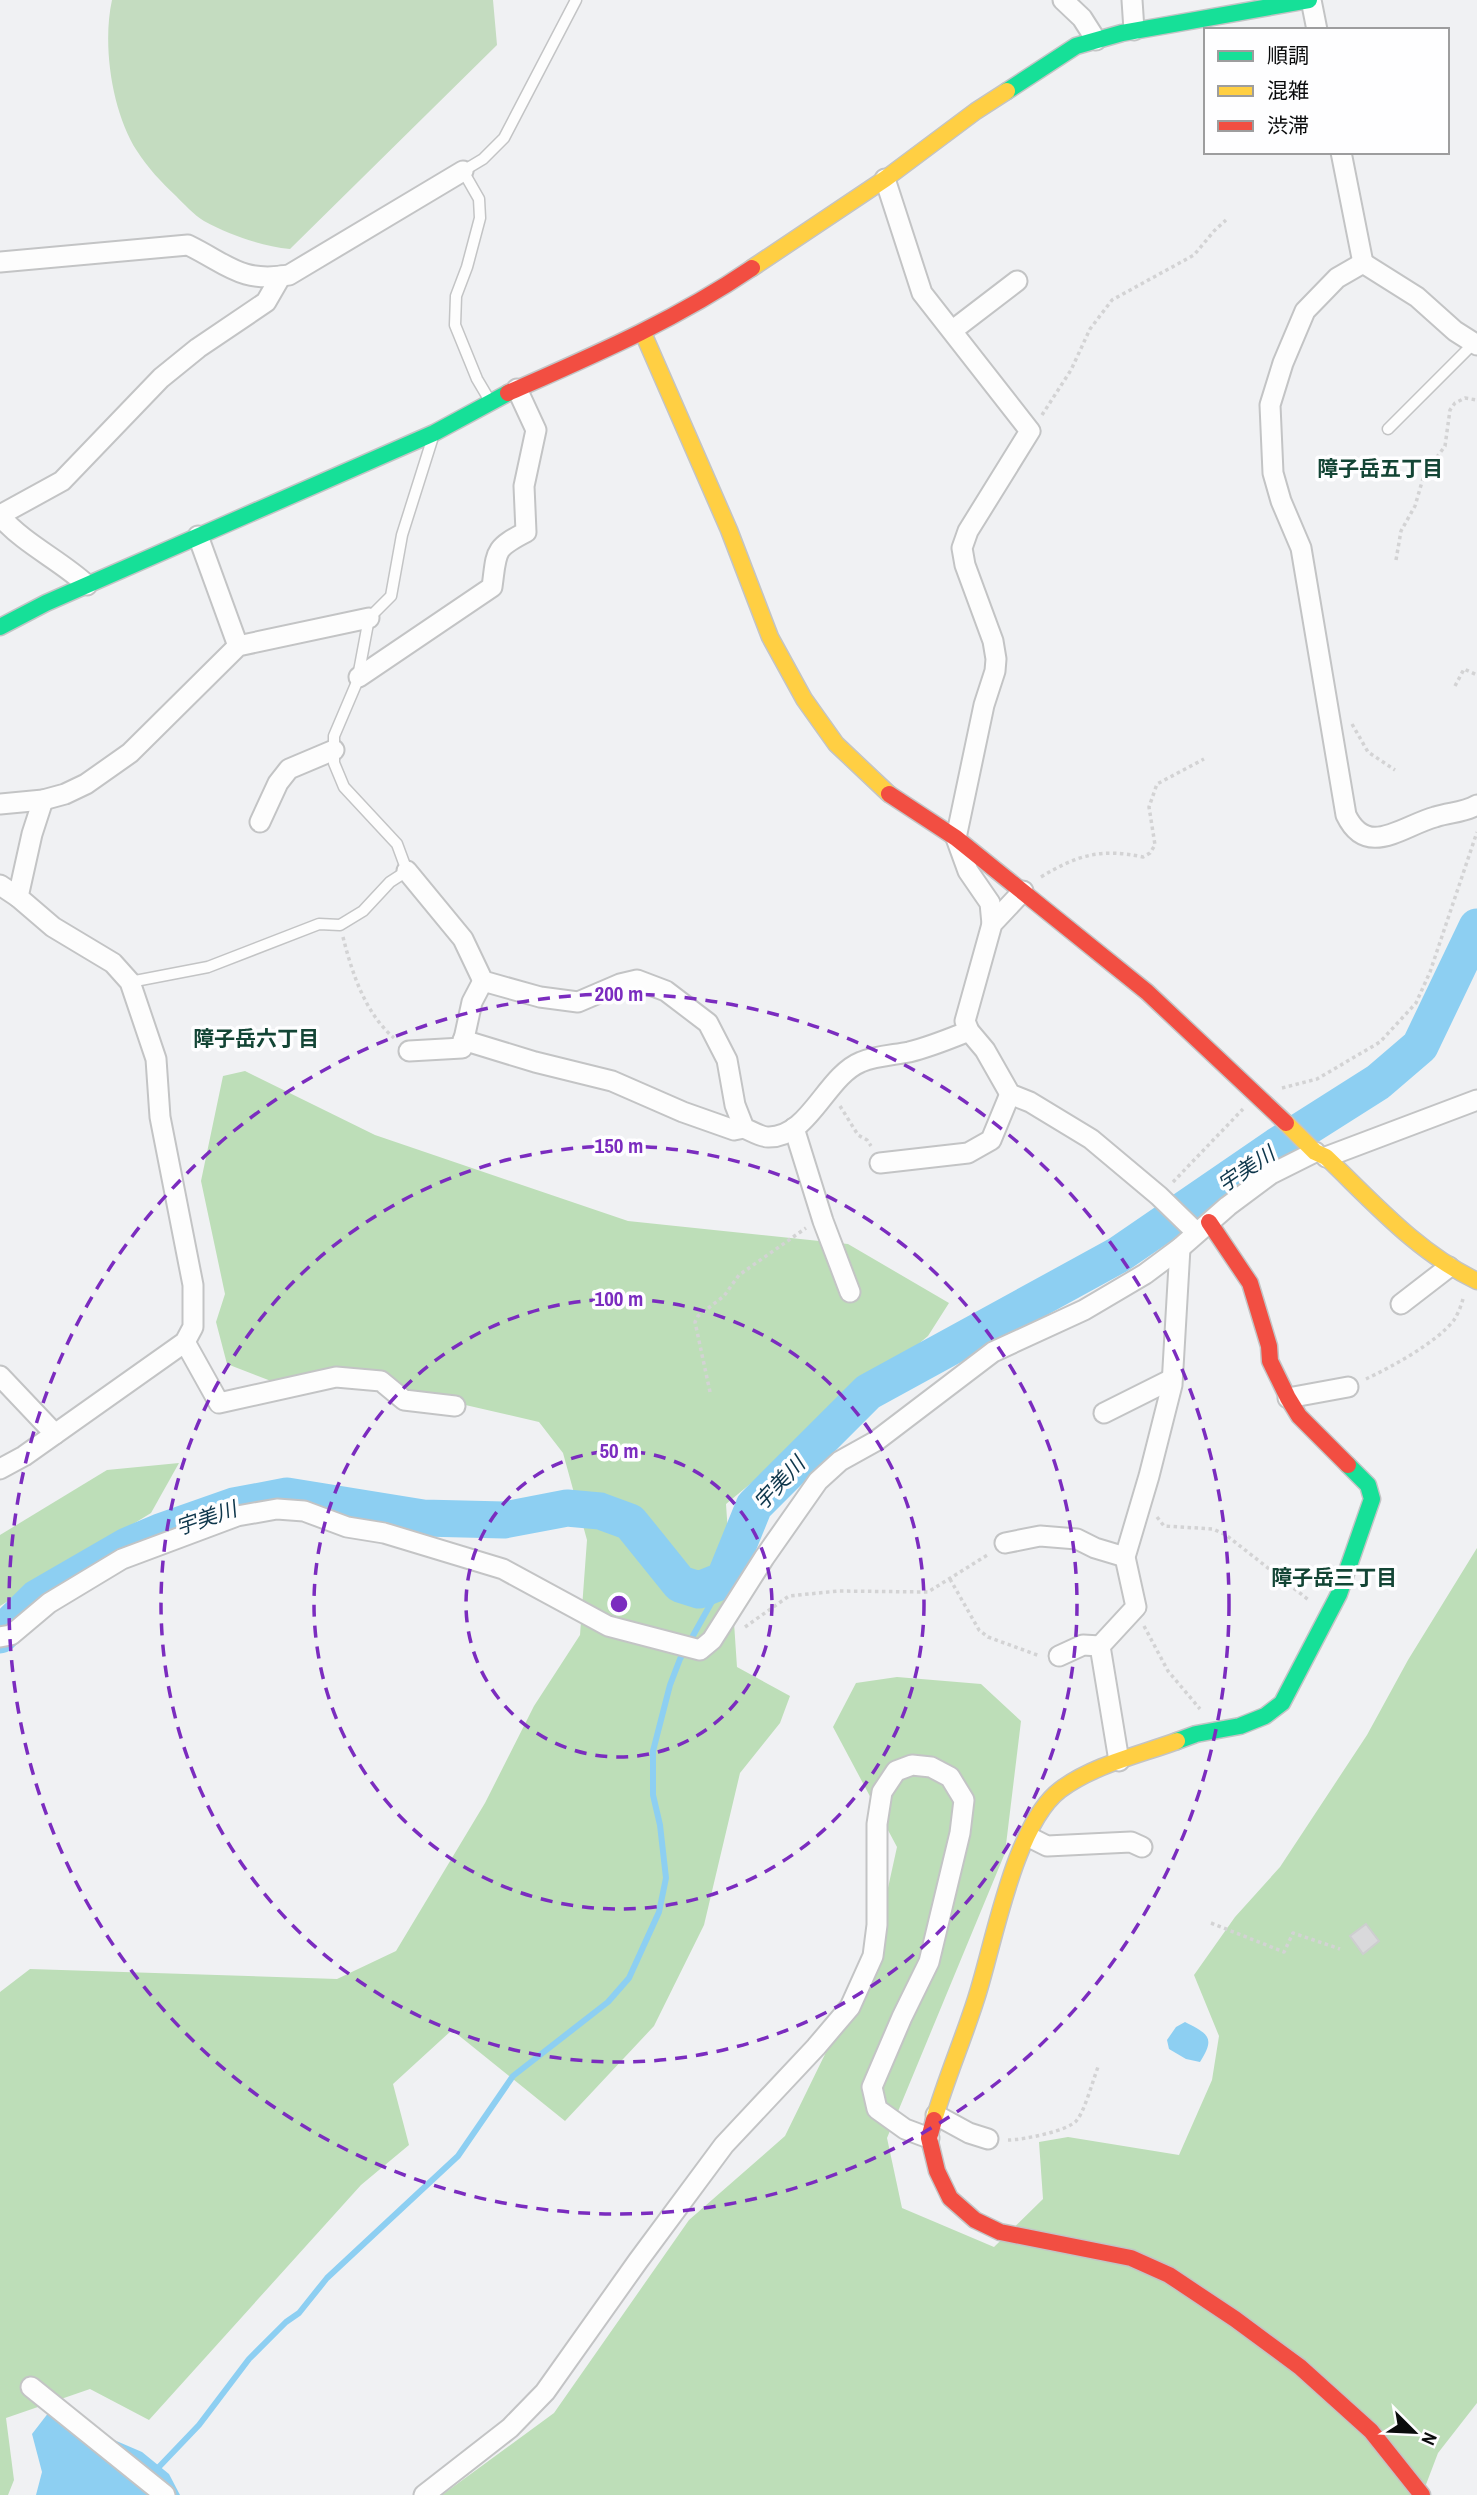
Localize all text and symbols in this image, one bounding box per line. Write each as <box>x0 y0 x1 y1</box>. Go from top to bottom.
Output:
legend <box>1204 28 1449 154</box>
text: 順調 <box>1267 41 1309 70</box>
text: 混雑 <box>1267 76 1309 105</box>
text: 渋滞 <box>1267 111 1309 140</box>
district label: 障子岳五丁目 <box>1317 454 1443 483</box>
text: 200 m <box>595 979 643 1008</box>
district label: 障子岳六丁目 <box>193 1024 319 1053</box>
text: 150 m <box>595 1131 643 1160</box>
water label: 宇美川 <box>1212 1138 1282 1199</box>
text: 100 m <box>595 1284 643 1313</box>
text: 50 m <box>599 1436 639 1465</box>
water label: 宇美川 <box>747 1449 812 1516</box>
water label: 宇美川 <box>171 1493 242 1542</box>
district label: 障子岳三丁目 <box>1271 1563 1397 1592</box>
centre of rings <box>607 1592 631 1616</box>
north arrow <box>1379 2397 1449 2467</box>
text: N <box>1415 2428 1444 2449</box>

